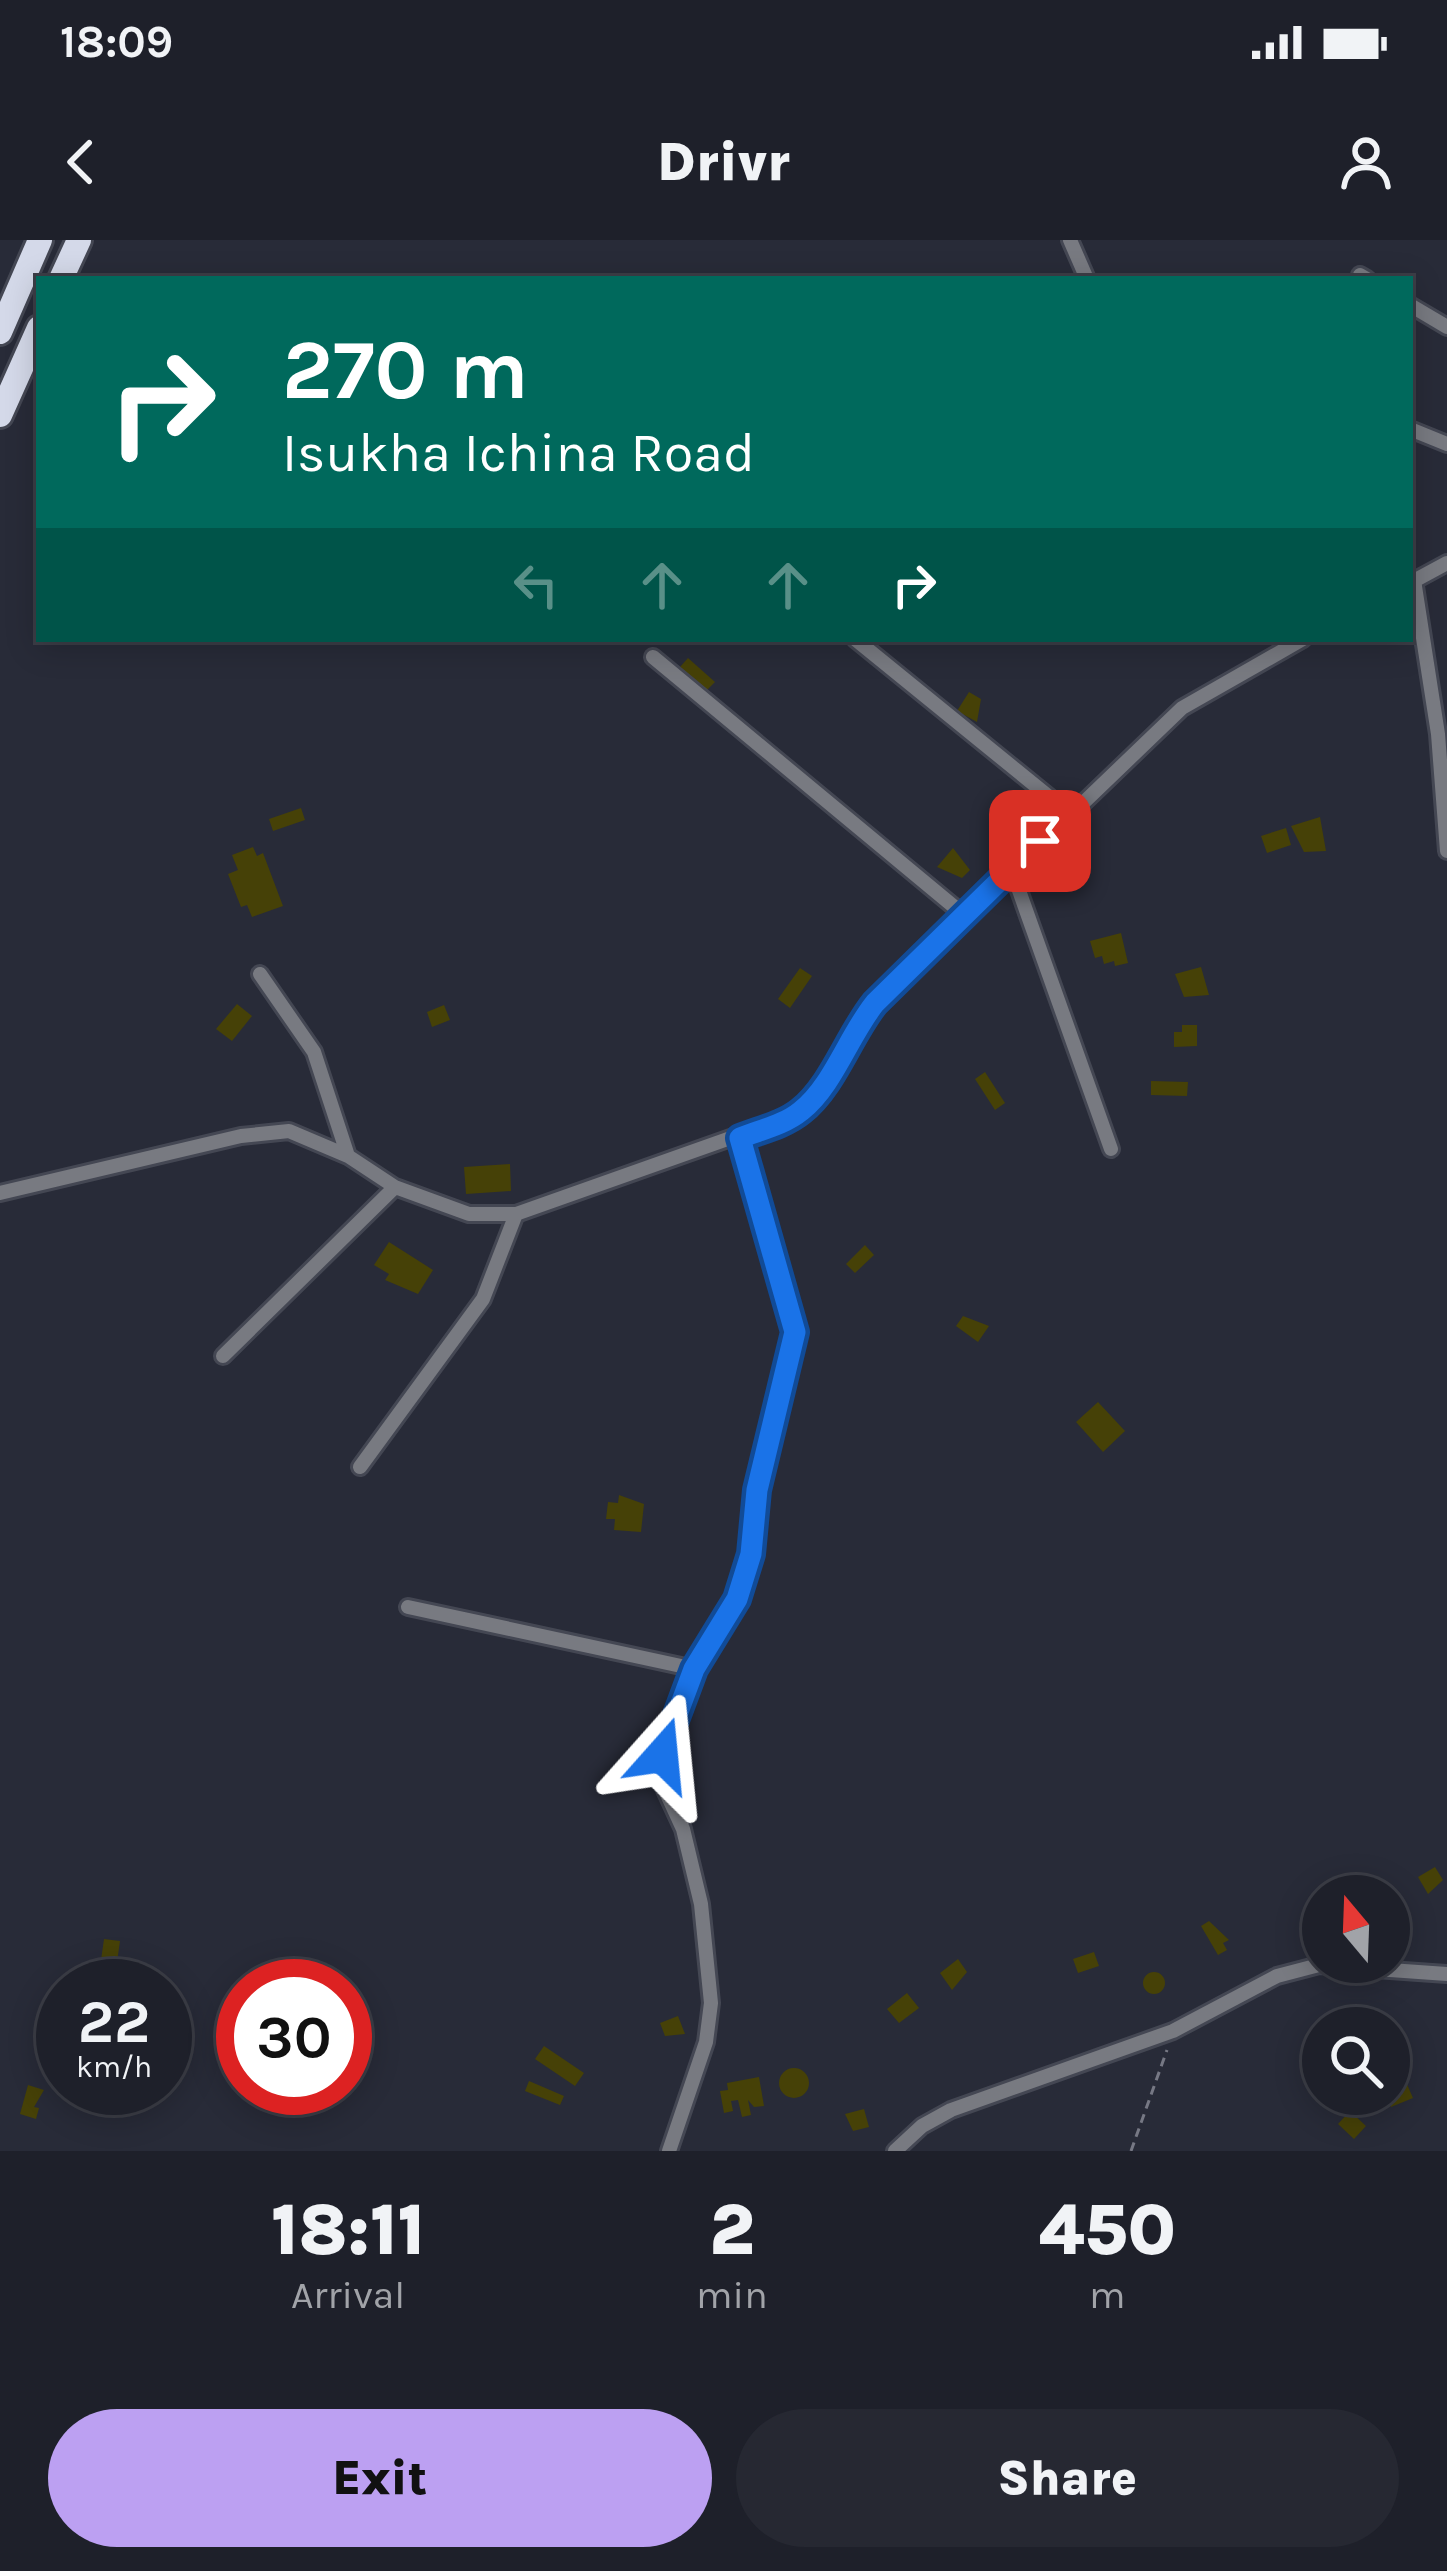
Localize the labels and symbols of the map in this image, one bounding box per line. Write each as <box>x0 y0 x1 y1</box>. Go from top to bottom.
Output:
pin <box>989 790 1091 892</box>
position arrow <box>599 1692 725 1818</box>
north arrow <box>1302 1875 1410 1983</box>
speed limit sign: 30 <box>216 1959 372 2115</box>

